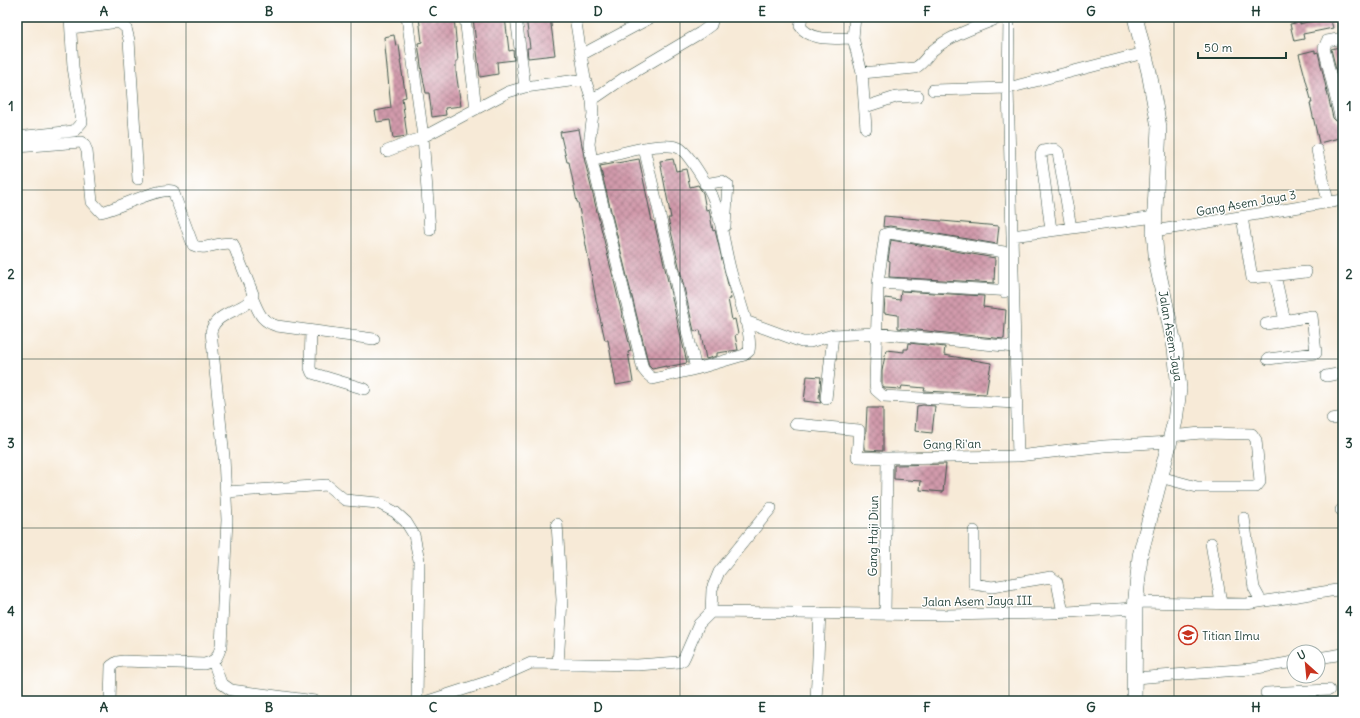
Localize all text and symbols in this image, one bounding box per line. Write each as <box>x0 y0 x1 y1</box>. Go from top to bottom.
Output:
text: A <box>100 3 109 20</box>
text: B <box>265 3 274 20</box>
text: C <box>429 3 438 20</box>
text: D <box>593 3 603 20</box>
text: E <box>758 3 766 20</box>
text: F <box>923 3 931 20</box>
text: G <box>1086 3 1096 20</box>
text: H <box>1251 3 1261 20</box>
scale bar <box>1198 34 1286 60</box>
text: 50 m <box>1204 40 1233 55</box>
text: 1 <box>8 98 14 115</box>
text: 1 <box>1346 98 1352 115</box>
street label: Gang Asem Jaya 3 <box>1195 187 1297 219</box>
text: 2 <box>7 266 15 283</box>
text: 2 <box>1345 266 1353 283</box>
street label: Jalan Asem Jaya <box>1156 289 1186 383</box>
text: 3 <box>7 435 15 452</box>
text: 3 <box>1345 435 1353 452</box>
street label: Gang Ri'an <box>923 436 981 452</box>
street label: Gang Haji Diun <box>865 495 881 577</box>
street label: Jalan Asem Jaya III <box>922 593 1032 609</box>
text: 4 <box>7 603 15 620</box>
text: 4 <box>1345 603 1353 620</box>
school or university icon: Titian Ilmu <box>1177 624 1199 646</box>
place label: Titian Ilmu <box>1202 628 1260 643</box>
north arrow <box>1286 644 1326 684</box>
text: U <box>1295 647 1308 663</box>
text: A <box>100 699 109 716</box>
text: B <box>265 699 274 716</box>
text: C <box>429 699 438 716</box>
text: D <box>593 699 603 716</box>
text: E <box>758 699 766 716</box>
text: F <box>923 699 931 716</box>
text: G <box>1086 699 1096 716</box>
text: H <box>1251 699 1261 716</box>

